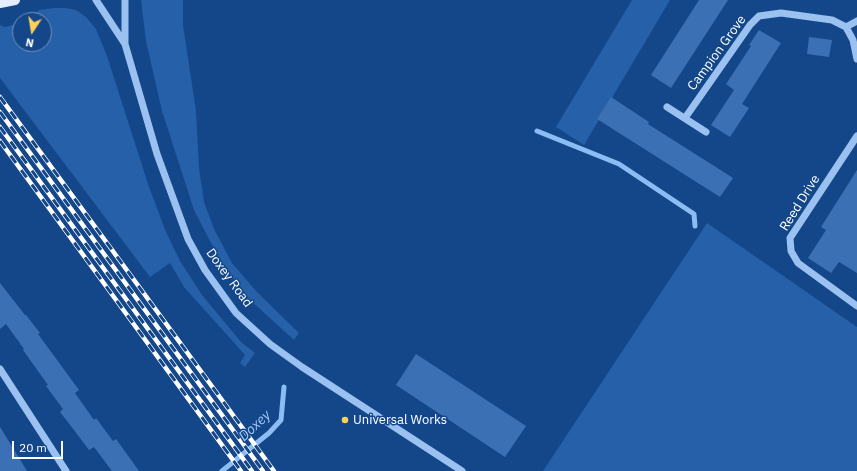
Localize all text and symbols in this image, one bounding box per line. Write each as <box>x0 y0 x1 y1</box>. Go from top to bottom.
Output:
north arrow <box>12 12 52 52</box>
street label: Campion Grove <box>684 12 750 94</box>
text: N <box>24 35 35 50</box>
street label: Reed Drive <box>777 172 823 234</box>
street label: Doxey Road <box>202 246 256 310</box>
water label: Doxey <box>236 407 274 445</box>
place label: Universal Works <box>353 412 447 428</box>
marker: Universal Works <box>340 415 350 425</box>
scale bar <box>14 433 65 459</box>
text: 20 m <box>19 440 47 455</box>

